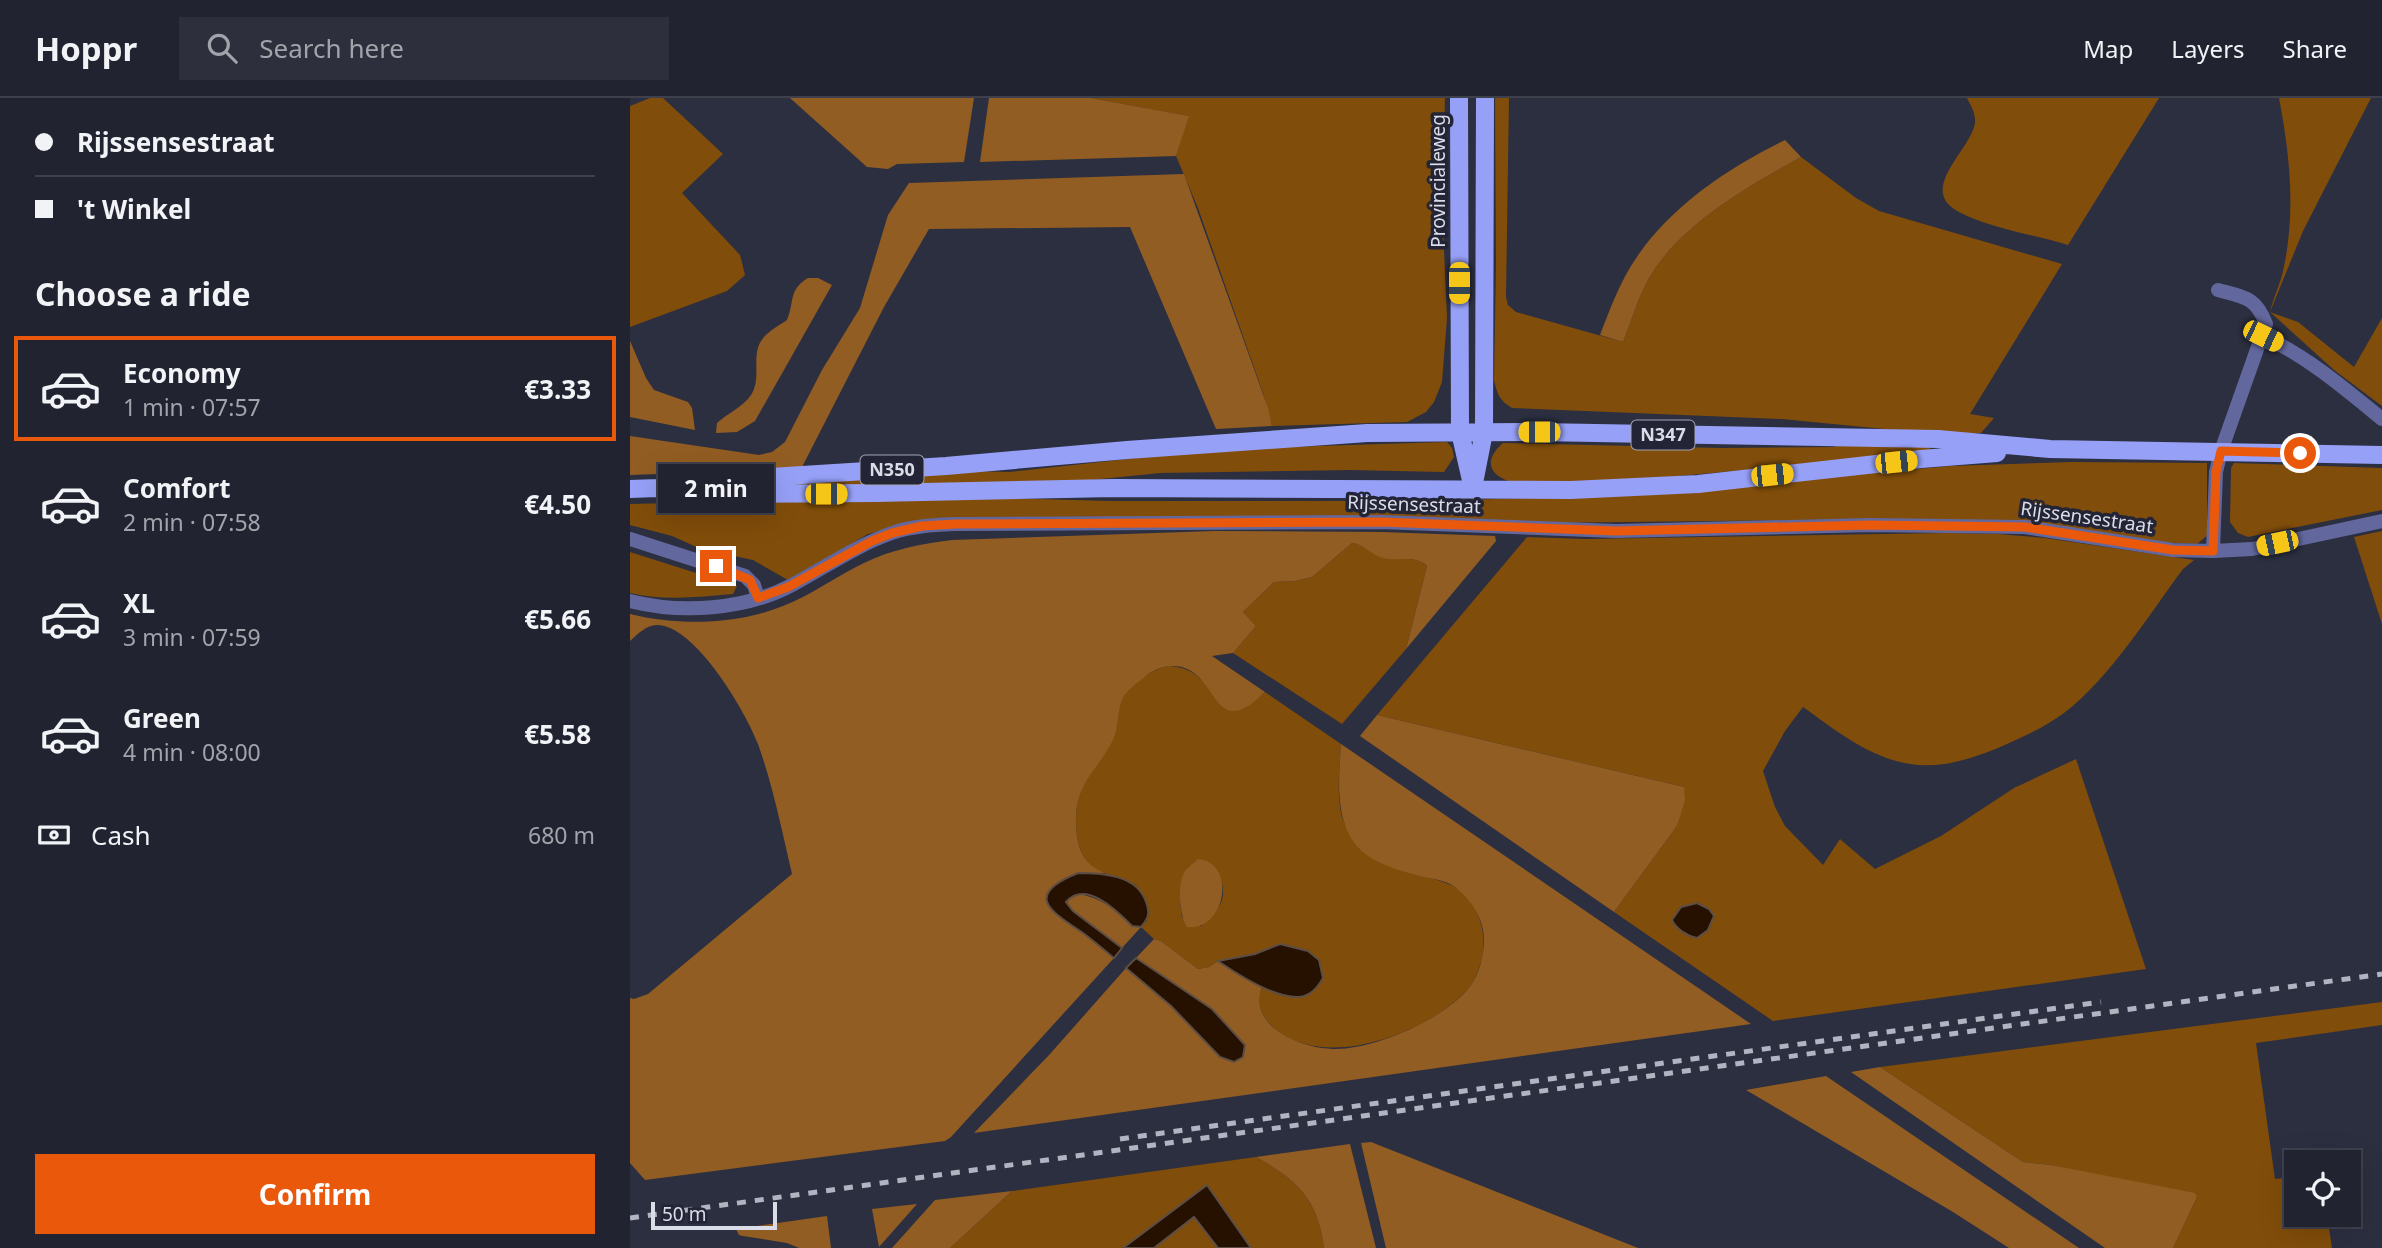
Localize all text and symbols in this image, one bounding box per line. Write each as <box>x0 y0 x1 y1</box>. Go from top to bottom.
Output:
search box <box>179 17 669 80</box>
text: Hoppr <box>35 26 137 71</box>
icon: search <box>203 29 241 67</box>
text: Search here <box>259 30 404 66</box>
text: Map <box>2083 32 2133 65</box>
text: Layers <box>2171 32 2245 65</box>
text: Share <box>2283 32 2347 65</box>
street label: Provincialeweg <box>1425 114 1451 248</box>
text: Rijssensestraat <box>77 124 275 160</box>
text: 't Winkel <box>77 191 191 227</box>
car <box>1449 262 1470 304</box>
text: Choose a ride <box>35 272 251 315</box>
car <box>2240 317 2287 355</box>
text: Economy <box>123 355 241 391</box>
icon: car <box>39 357 102 420</box>
text: €3.33 <box>524 371 591 407</box>
text: 1 min · 07:57 <box>123 391 261 423</box>
road number: N347 <box>1632 421 1694 450</box>
car <box>1519 422 1561 443</box>
route start <box>2284 437 2316 469</box>
car <box>1875 449 1918 475</box>
road number: N350 <box>860 456 924 484</box>
car <box>1751 462 1794 488</box>
callout: 2 min <box>658 464 774 514</box>
text: Comfort <box>123 470 231 506</box>
icon: car <box>39 472 102 535</box>
text: 2 min <box>684 472 748 504</box>
car <box>806 484 848 505</box>
text: €4.50 <box>524 486 591 522</box>
street label: Rijssensestraat <box>1347 489 1481 519</box>
street label: Rijssensestraat <box>2019 495 2155 539</box>
text: 2 min · 07:58 <box>123 506 261 538</box>
car <box>2255 528 2300 558</box>
route end <box>700 550 732 582</box>
text: XL <box>123 585 155 621</box>
icon: car <box>39 587 102 650</box>
text: €5.66 <box>524 601 591 637</box>
text: 3 min · 07:59 <box>123 621 261 653</box>
text: Green <box>123 700 201 736</box>
icon: car <box>39 702 102 765</box>
text: €5.58 <box>524 716 591 752</box>
text: 4 min · 08:00 <box>123 736 261 768</box>
icon: cash <box>35 816 73 854</box>
text: Cash <box>91 817 151 853</box>
text: 680 m <box>528 819 595 851</box>
map controls <box>2284 1150 2361 1227</box>
button: locate <box>2284 1150 2361 1227</box>
button: Confirm <box>35 1154 595 1234</box>
scale bar <box>651 1199 777 1231</box>
text: 50 m <box>662 1201 706 1227</box>

